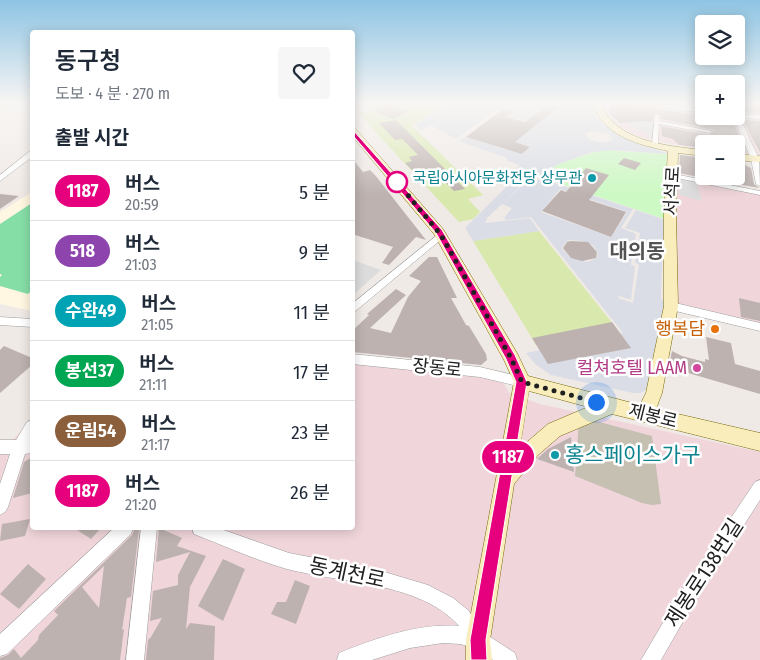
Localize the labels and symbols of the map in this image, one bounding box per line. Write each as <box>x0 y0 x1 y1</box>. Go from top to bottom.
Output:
street label: 서석로 <box>660 166 684 216</box>
place label: 국립아시아문화전당 상무관 <box>413 169 582 187</box>
unlabelled marker <box>386 171 408 193</box>
marker: 국립아시아문화전당 상무관 <box>586 172 598 184</box>
district label: 대의동 <box>609 239 665 263</box>
place label: 행복담 <box>655 318 705 340</box>
marker: 행복담 <box>709 323 721 335</box>
street label: 장동로 <box>411 354 463 382</box>
place label: 컬쳐호텔 LAAM <box>577 357 687 379</box>
marker: 컬쳐호텔 LAAM <box>691 362 703 374</box>
your location <box>584 390 609 415</box>
street label: 제봉로 <box>626 399 680 433</box>
line badge: 1187 <box>473 441 543 473</box>
place label: 홍스페이스가구 <box>565 442 700 468</box>
marker: 홍스페이스가구 <box>549 449 561 461</box>
street label: 제봉로138번길 <box>659 514 749 632</box>
street label: 동계천로 <box>307 552 387 594</box>

